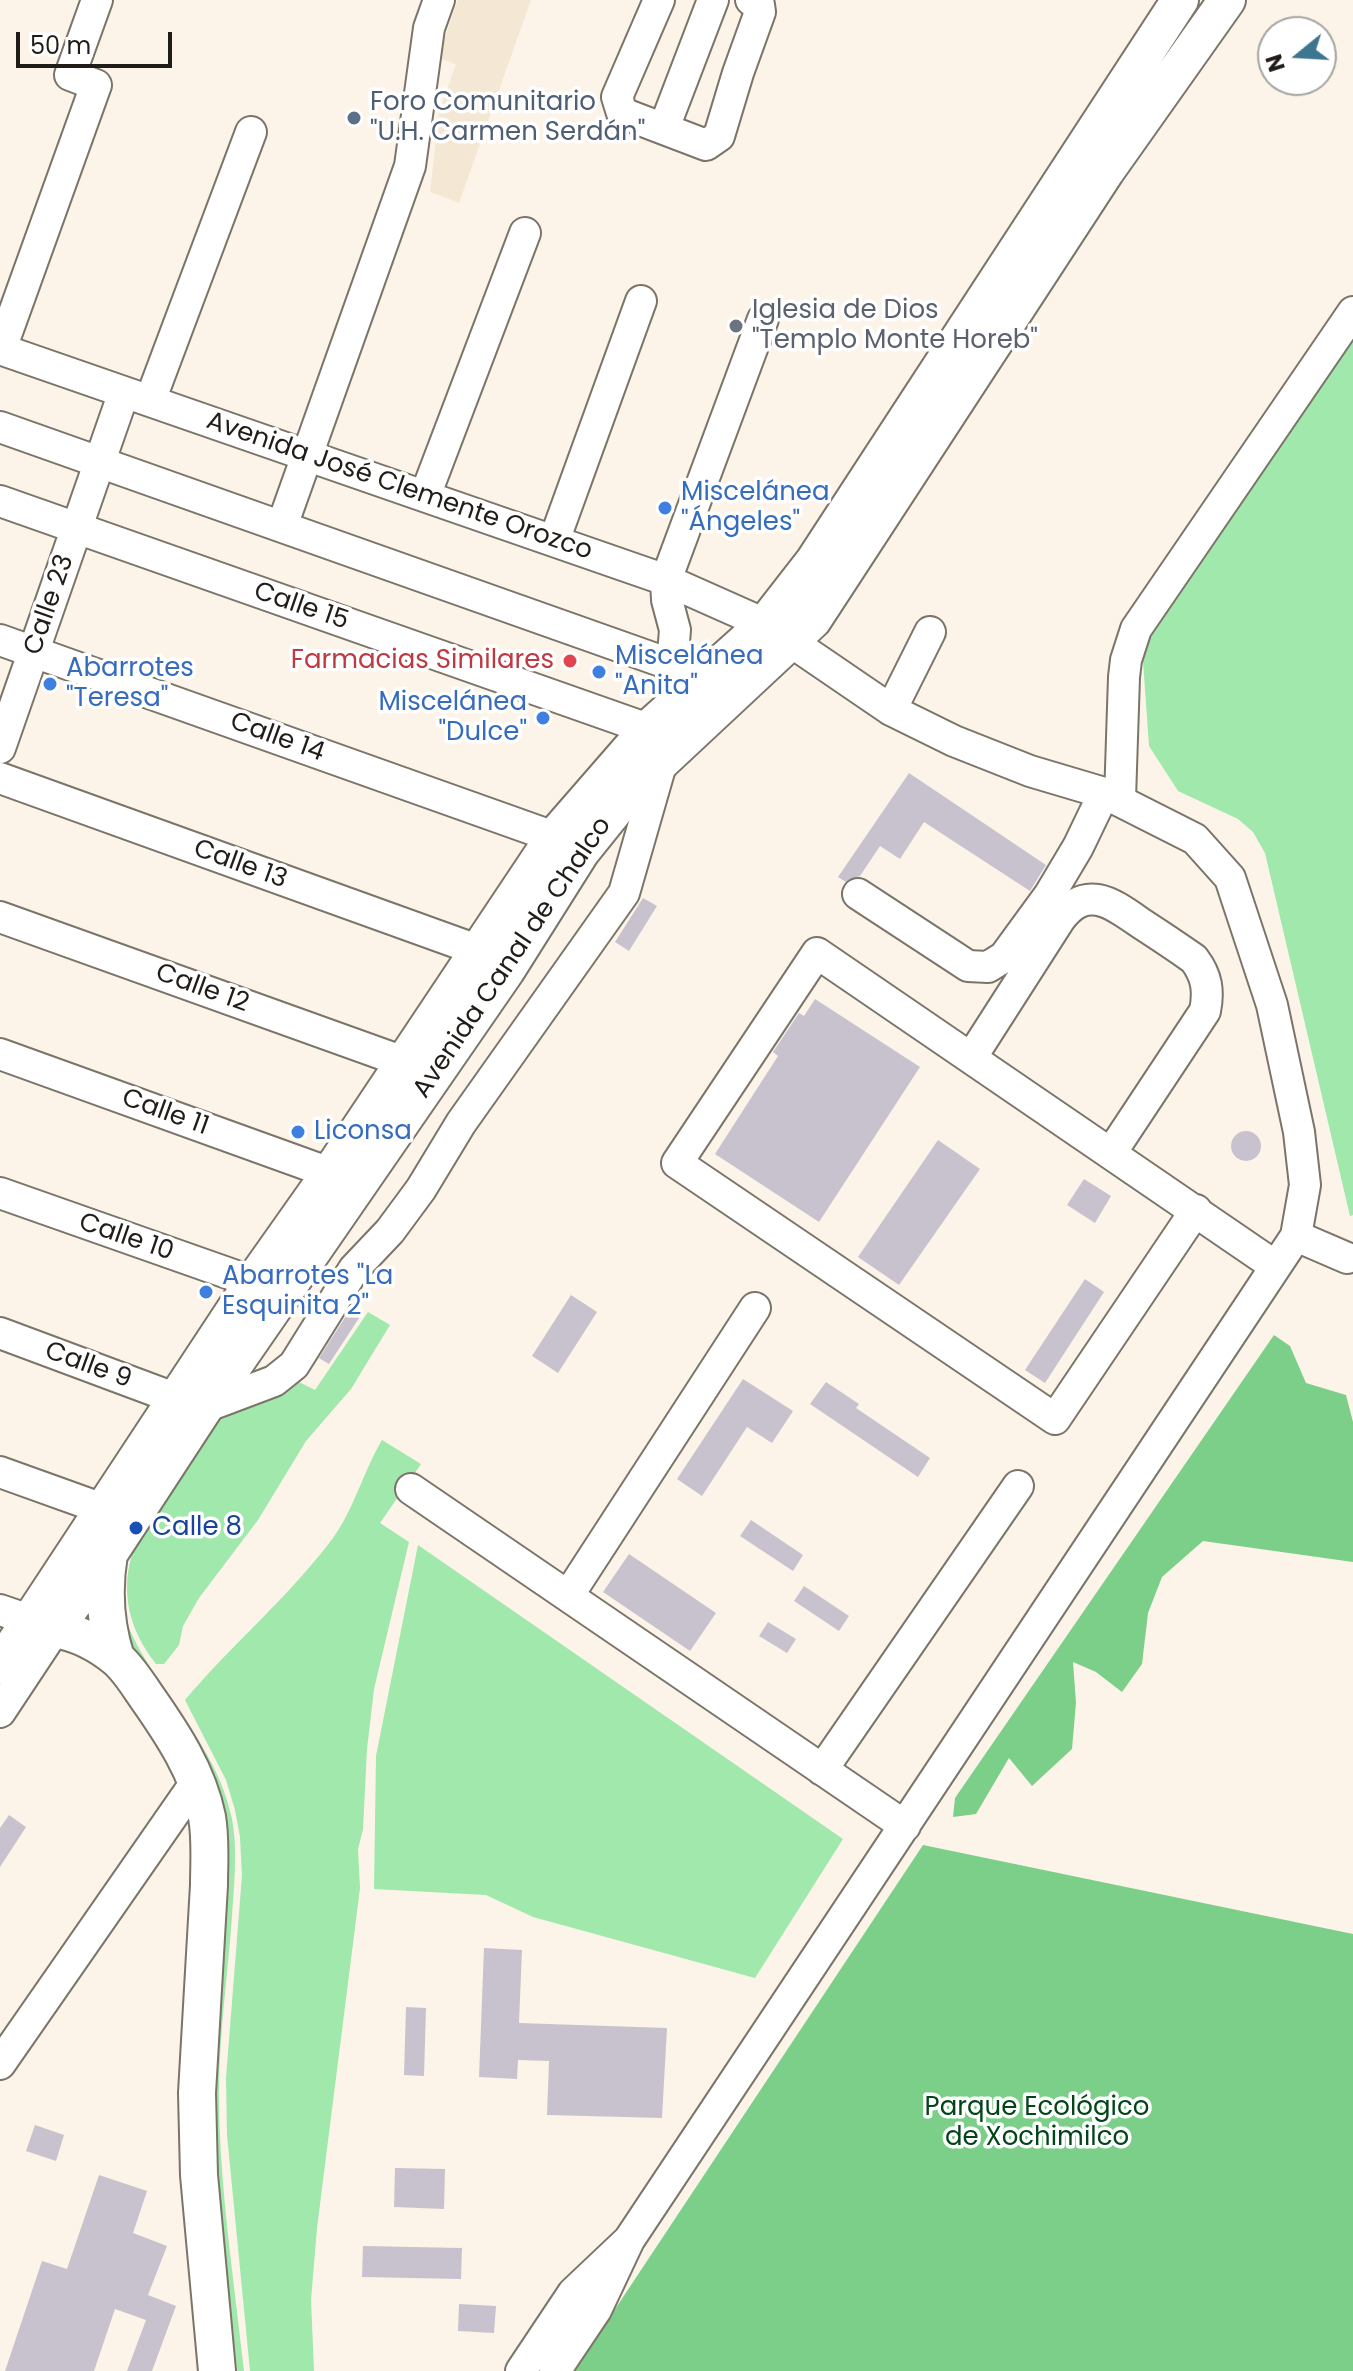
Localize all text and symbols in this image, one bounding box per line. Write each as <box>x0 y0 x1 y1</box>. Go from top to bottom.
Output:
scale bar <box>20 16 176 66</box>
north arrow <box>1257 16 1337 96</box>
text: 50 m <box>30 29 91 62</box>
text: N <box>1258 50 1293 76</box>
place label: Foro Comunitario "U.H. Carmen Serdán" <box>370 87 645 148</box>
marker: Foro Comunitario "U.H. Carmen Serdán" <box>345 109 363 127</box>
place label: Iglesia de Dios "Templo Monte Horeb" <box>752 295 1038 356</box>
marker: Iglesia de Dios "Templo Monte Horeb" <box>727 317 745 335</box>
street label: Avenida José Clemente Orozco <box>202 406 596 568</box>
place label: Miscelánea "Ángeles" <box>681 477 830 538</box>
marker: Miscelánea "Ángeles" <box>656 499 674 517</box>
street label: Calle 23 <box>18 551 82 659</box>
street label: Calle 15 <box>250 576 352 638</box>
place label: Miscelánea "Anita" <box>615 641 764 702</box>
place label: Farmacias Similares <box>291 645 554 677</box>
marker: Farmacias Similares <box>561 652 579 670</box>
place label: Abarrotes "Teresa" <box>66 653 194 714</box>
marker: Miscelánea "Anita" <box>590 663 608 681</box>
marker: Abarrotes "Teresa" <box>41 675 59 693</box>
place label: Miscelánea "Dulce" <box>378 687 527 748</box>
street label: Calle 14 <box>226 707 328 769</box>
marker: Miscelánea "Dulce" <box>534 709 552 727</box>
street label: Avenida Canal de Chalco <box>407 812 619 1104</box>
street label: Calle 13 <box>189 834 291 896</box>
street label: Calle 12 <box>151 958 253 1020</box>
street label: Calle 11 <box>117 1083 213 1143</box>
place label: Liconsa <box>314 1116 412 1148</box>
marker: Liconsa <box>289 1123 307 1141</box>
street label: Calle 10 <box>75 1207 177 1269</box>
place label: Abarrotes "La Esquinita 2" <box>222 1261 393 1322</box>
marker: Abarrotes "La Esquinita 2" <box>197 1283 215 1301</box>
street label: Calle 9 <box>40 1336 136 1396</box>
place label: Calle 8 <box>152 1512 242 1544</box>
marker: Calle 8 <box>127 1519 145 1537</box>
park label: Parque Ecológico de Xochimilco <box>925 2092 1149 2154</box>

